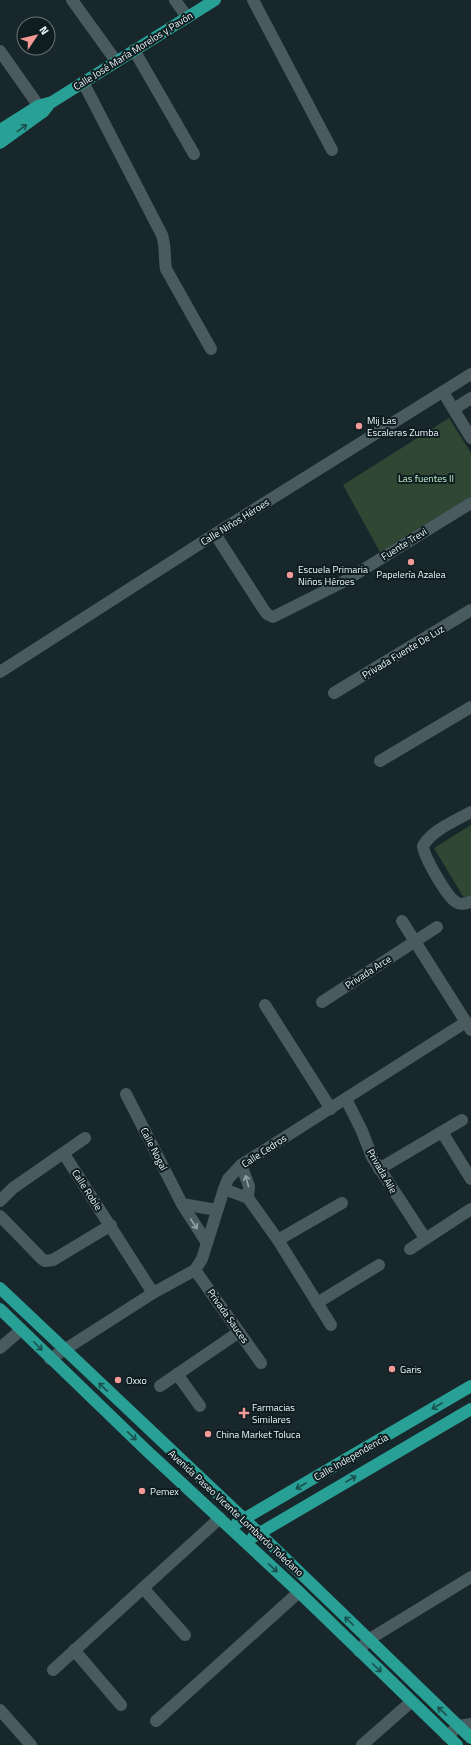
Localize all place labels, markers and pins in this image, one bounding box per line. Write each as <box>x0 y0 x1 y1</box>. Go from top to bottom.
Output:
place label: Mij Las Escaleras Zumba <box>367 413 438 440</box>
marker: Mij Las Escaleras Zumba <box>354 421 364 431</box>
marker: Papelería Azalea <box>406 557 416 567</box>
place label: Escuela Primaria Niños Héroes <box>298 562 368 589</box>
place label: Papelería Azalea <box>376 567 446 582</box>
marker: Escuela Primaria Niños Héroes <box>285 570 295 580</box>
place label: Garis <box>400 1362 422 1377</box>
marker: Garis <box>387 1364 397 1374</box>
place label: Oxxo <box>126 1373 147 1388</box>
marker: Oxxo <box>113 1375 123 1385</box>
place label: Farmacias Similares <box>252 1400 295 1427</box>
marker: Farmacias Similares <box>239 1408 249 1418</box>
place label: China Market Toluca <box>216 1427 300 1442</box>
marker: China Market Toluca <box>203 1429 213 1439</box>
place label: Pemex <box>150 1484 179 1499</box>
marker: Pemex <box>137 1486 147 1496</box>

